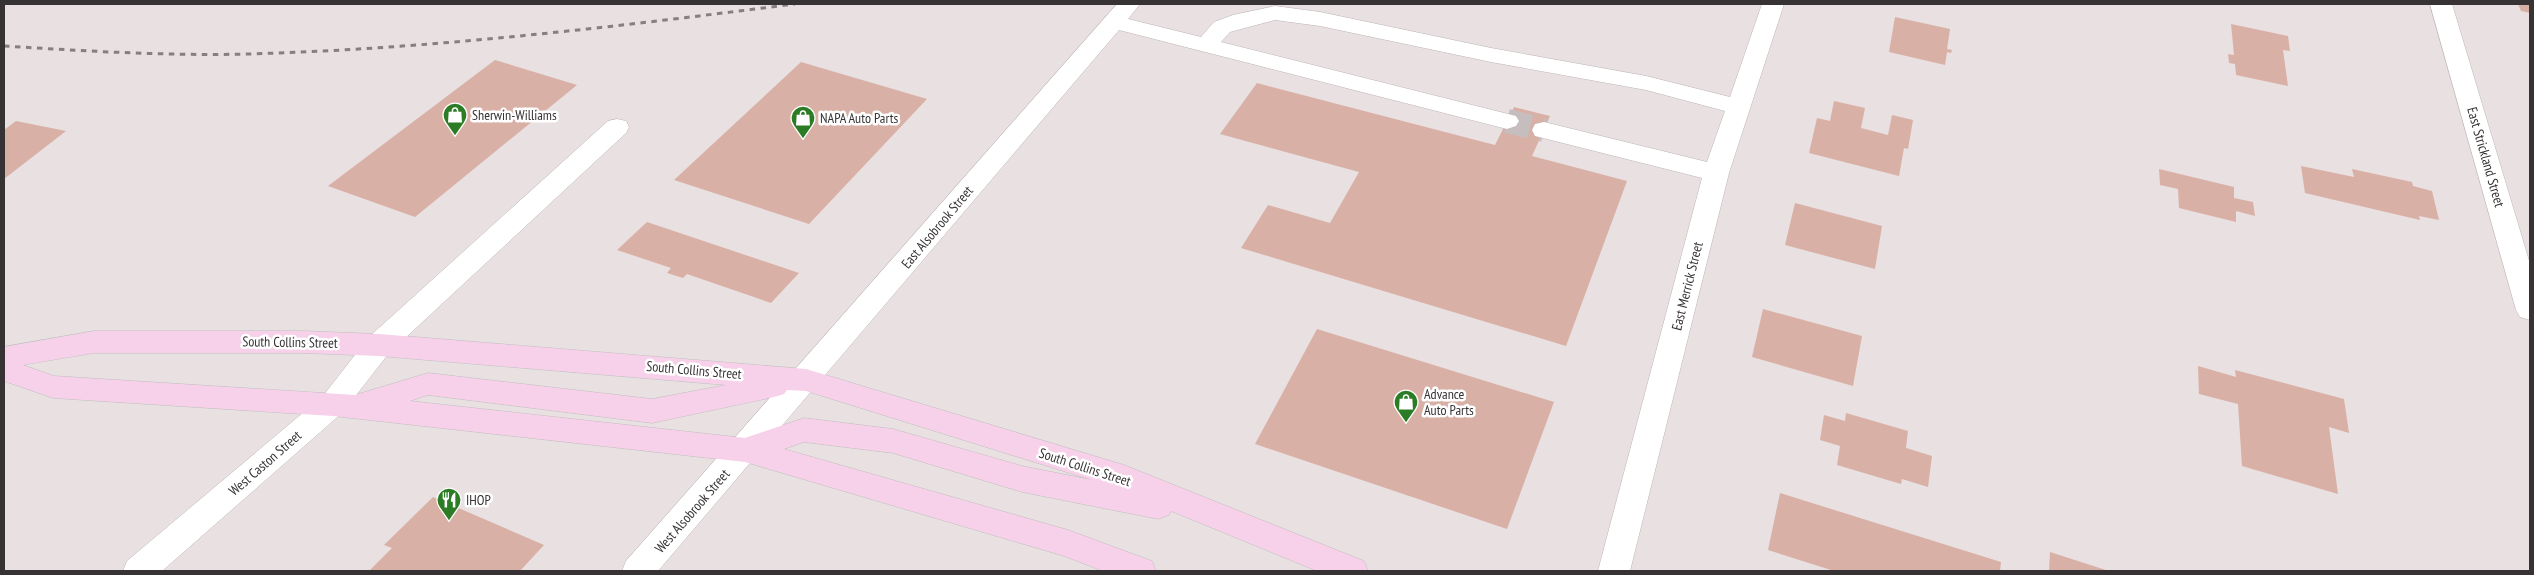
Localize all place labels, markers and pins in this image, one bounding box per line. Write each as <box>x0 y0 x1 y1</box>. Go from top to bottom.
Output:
shop icon: Sherwin-Williams <box>442 102 468 136</box>
shop icon: NAPA Auto Parts <box>790 105 816 139</box>
place label: Sherwin-Williams <box>472 106 557 124</box>
place label: NAPA Auto Parts <box>820 109 898 127</box>
place label: Advance Auto Parts <box>1424 385 1474 419</box>
shop icon: Advance Auto Parts <box>1393 389 1419 423</box>
restaurant icon: IHOP <box>436 487 462 521</box>
place label: IHOP <box>466 491 491 509</box>

